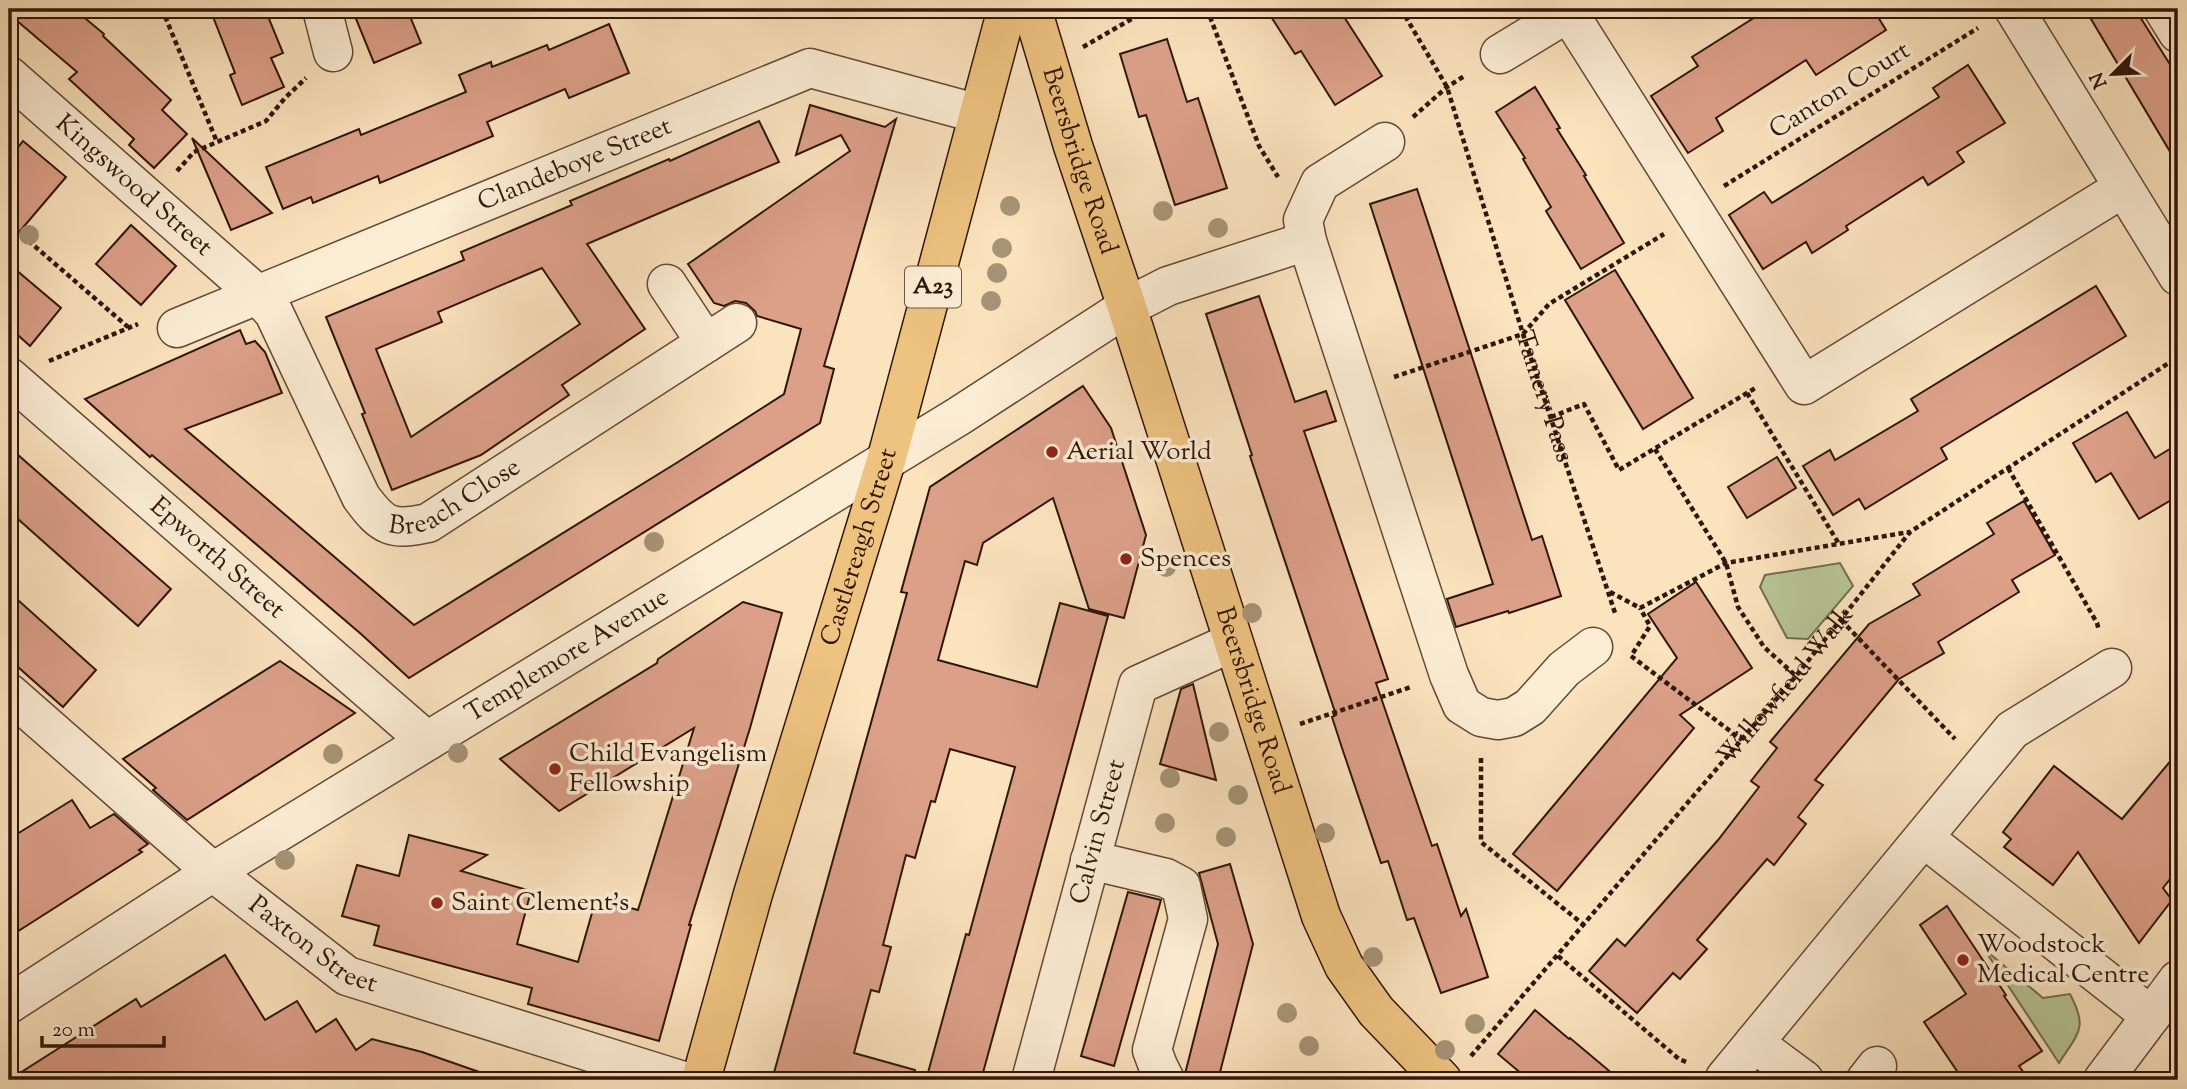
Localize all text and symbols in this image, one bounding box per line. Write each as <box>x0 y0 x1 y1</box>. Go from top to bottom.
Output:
street label: Canton Court <box>1762 33 1918 149</box>
north arrow <box>2078 38 2148 108</box>
street label: Beersbridge Road <box>1032 63 1127 260</box>
text: N <box>2084 67 2115 92</box>
street label: Kingswood Street <box>47 106 221 265</box>
street label: Clandeboye Street <box>472 108 677 221</box>
road number: A23 <box>905 266 961 308</box>
street label: Tamery Pass <box>1505 326 1583 467</box>
place label: Aerial World <box>1066 434 1212 471</box>
street label: Castlereagh Street <box>812 444 907 651</box>
marker: Aerial World <box>1044 444 1060 460</box>
street label: Breach Close <box>386 449 528 546</box>
street label: Epworth Street <box>141 489 293 628</box>
place label: Spences <box>1140 541 1231 578</box>
marker: Spences <box>1118 551 1134 567</box>
street label: Templemore Avenue <box>458 579 676 732</box>
street label: Willowfield Walk <box>1709 599 1863 773</box>
street label: Beersbridge Road <box>1205 602 1300 799</box>
place label: Child Evangelism Fellowship <box>569 736 767 803</box>
street label: Calvin Street <box>1061 755 1136 909</box>
marker: Child Evangelism Fellowship <box>547 761 563 777</box>
place label: Saint Clement's <box>451 885 629 922</box>
street label: Paxton Street <box>240 887 382 1003</box>
marker: Saint Clement's <box>429 895 445 911</box>
place label: Woodstock Medical Centre <box>1977 927 2149 994</box>
marker: Woodstock Medical Centre <box>1955 952 1971 968</box>
scale bar <box>42 1005 164 1049</box>
text: 20 m <box>52 1016 95 1046</box>

